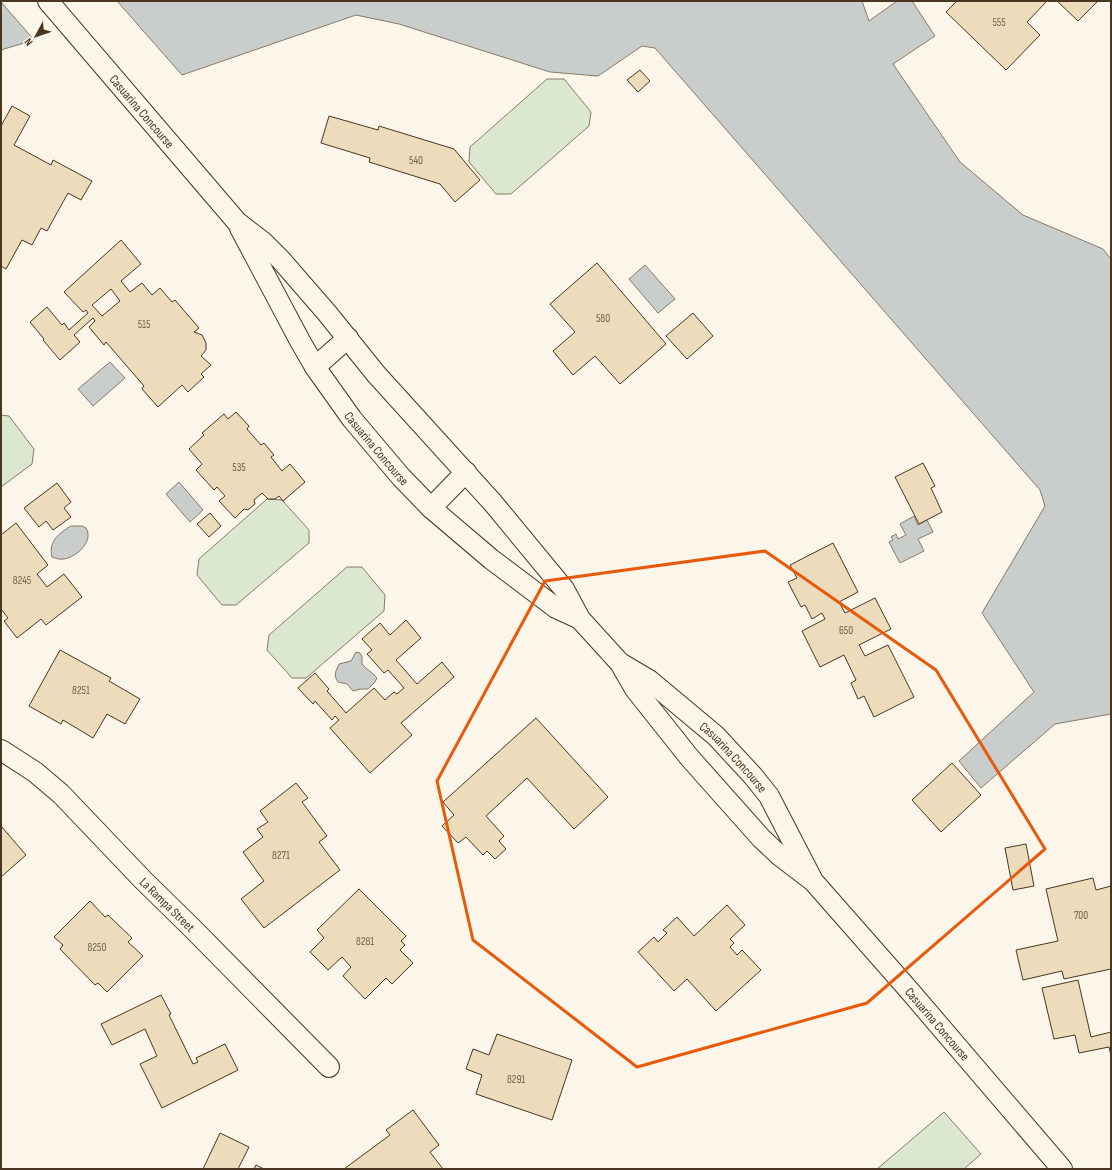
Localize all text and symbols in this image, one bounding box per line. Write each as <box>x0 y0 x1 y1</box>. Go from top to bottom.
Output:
north arrow <box>16 16 56 56</box>
house number: 555 <box>992 16 1006 29</box>
text: N <box>22 36 36 49</box>
street label: Casuarina Concourse <box>106 72 177 152</box>
house number: 540 <box>409 154 423 167</box>
house number: 580 <box>596 312 610 325</box>
house number: 515 <box>138 318 150 331</box>
street label: Casuarina Concourse <box>340 409 412 489</box>
house number: 535 <box>232 461 246 474</box>
house number: 8245 <box>13 574 31 587</box>
house number: 650 <box>839 624 853 637</box>
house number: 8251 <box>72 684 90 697</box>
street label: Casuarina Concourse <box>696 719 770 796</box>
house number: 8271 <box>272 849 290 862</box>
street label: La Rampa Street <box>136 874 198 936</box>
house number: 700 <box>1074 909 1088 922</box>
house number: 8281 <box>356 935 374 948</box>
house number: 8250 <box>88 941 107 954</box>
street label: Casuarina Concourse <box>901 984 973 1064</box>
house number: 8291 <box>507 1073 525 1086</box>

